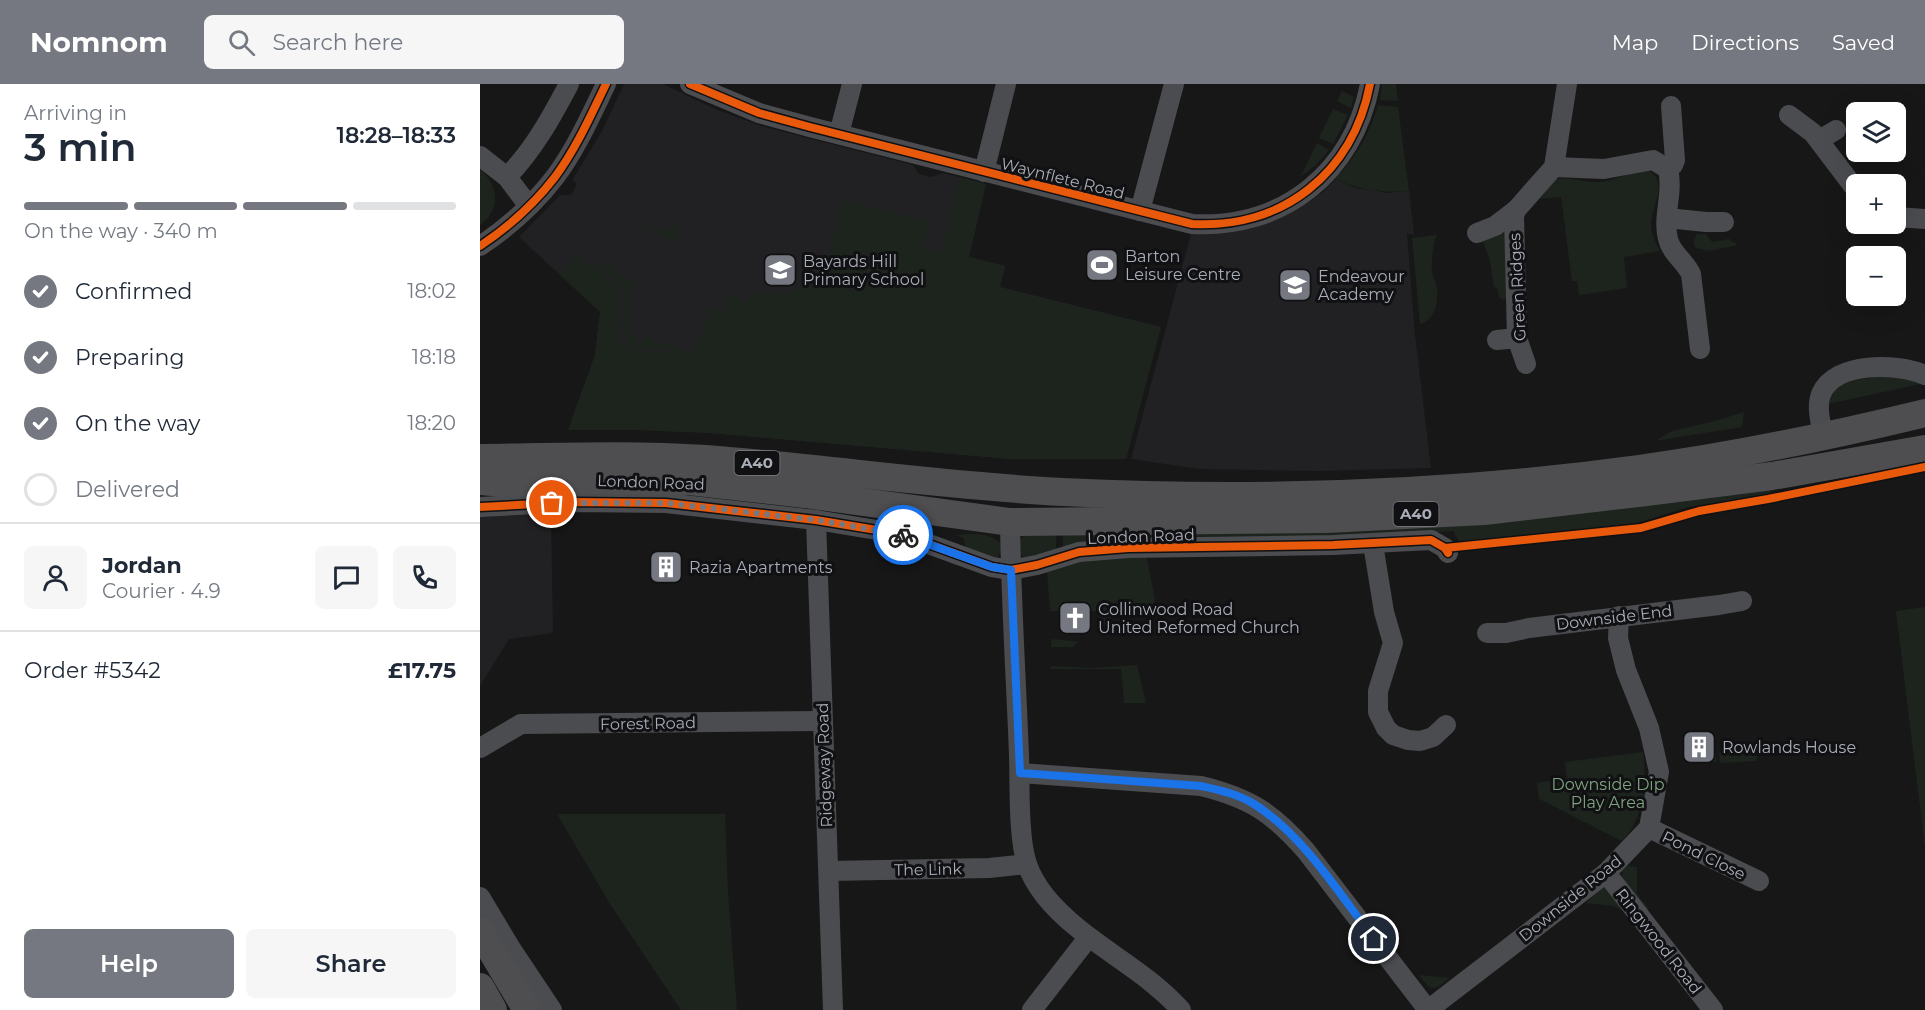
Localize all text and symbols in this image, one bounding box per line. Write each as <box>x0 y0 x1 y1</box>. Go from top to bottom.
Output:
search box <box>204 15 624 69</box>
text: Nomnom <box>30 25 168 59</box>
icon: search <box>225 26 258 59</box>
text: Search here <box>273 29 403 56</box>
text: Map <box>1612 30 1658 55</box>
text: Directions <box>1691 30 1799 55</box>
text: Saved <box>1832 30 1895 55</box>
text: Arriving in <box>24 101 127 125</box>
map controls <box>1846 102 1906 306</box>
button: layers <box>1846 102 1906 162</box>
text: 18:28–18:33 <box>337 122 456 149</box>
text: 3 min <box>24 123 137 171</box>
street label: Waynflete Road <box>999 154 1127 203</box>
button: + <box>1846 174 1906 234</box>
text: On the way · 340 m <box>24 219 218 243</box>
street label: Green Ridges <box>1505 232 1530 341</box>
button: − <box>1846 246 1906 306</box>
sports icon: Barton Leisure Centre <box>1084 247 1120 283</box>
place label: Barton Leisure Centre <box>1125 247 1241 284</box>
school or university icon: Bayards Hill Primary School <box>762 252 798 288</box>
place label: Bayards Hill Primary School <box>803 252 924 289</box>
school or university icon: Endeavour Academy <box>1277 267 1313 303</box>
place label: Endeavour Academy <box>1318 267 1405 304</box>
icon: check <box>24 275 57 308</box>
text: Confirmed <box>75 278 192 305</box>
text: 18:02 <box>407 279 456 303</box>
icon: check <box>24 341 57 374</box>
text: Preparing <box>75 344 184 371</box>
text: 18:18 <box>412 345 456 369</box>
icon: check <box>24 407 57 440</box>
text: On the way <box>75 410 200 437</box>
text: 18:20 <box>407 411 456 435</box>
road number: A40 <box>734 451 780 475</box>
street label: London Road <box>597 471 705 494</box>
text: Delivered <box>75 476 180 503</box>
pin <box>526 477 577 528</box>
icon: bag <box>535 486 568 519</box>
road number: A40 <box>1394 502 1438 526</box>
courier <box>873 505 933 565</box>
icon: bike <box>887 519 920 552</box>
street label: London Road <box>1087 525 1195 548</box>
button: person <box>24 546 87 609</box>
button: chat <box>315 546 378 609</box>
button: phone <box>393 546 456 609</box>
building icon: Razia Apartments <box>648 549 684 585</box>
text: Jordan <box>102 552 182 579</box>
place label: Razia Apartments <box>689 558 833 577</box>
text: Courier · 4.9 <box>102 579 221 603</box>
church icon: Collinwood Road United Reformed Church <box>1057 600 1093 636</box>
place label: Collinwood Road United Reformed Church <box>1098 600 1300 637</box>
street label: Downside End <box>1555 601 1673 634</box>
text: Order #5342 <box>24 657 161 684</box>
text: £17.75 <box>388 657 456 684</box>
street label: Ridgeway Road <box>813 702 836 828</box>
street label: Forest Road <box>600 713 696 734</box>
building icon: Rowlands House <box>1681 729 1717 765</box>
place label: Rowlands House <box>1722 738 1856 757</box>
park label: Downside Dip Play Area <box>1551 775 1665 812</box>
street label: Pond Close <box>1659 827 1749 884</box>
street label: Downside Road <box>1515 851 1625 946</box>
street label: The Link <box>894 859 963 880</box>
street label: Ringwood Road <box>1612 885 1706 998</box>
pin <box>1348 913 1399 964</box>
icon: home <box>1357 922 1390 955</box>
button: Help <box>24 929 234 998</box>
button: Share <box>246 929 456 998</box>

